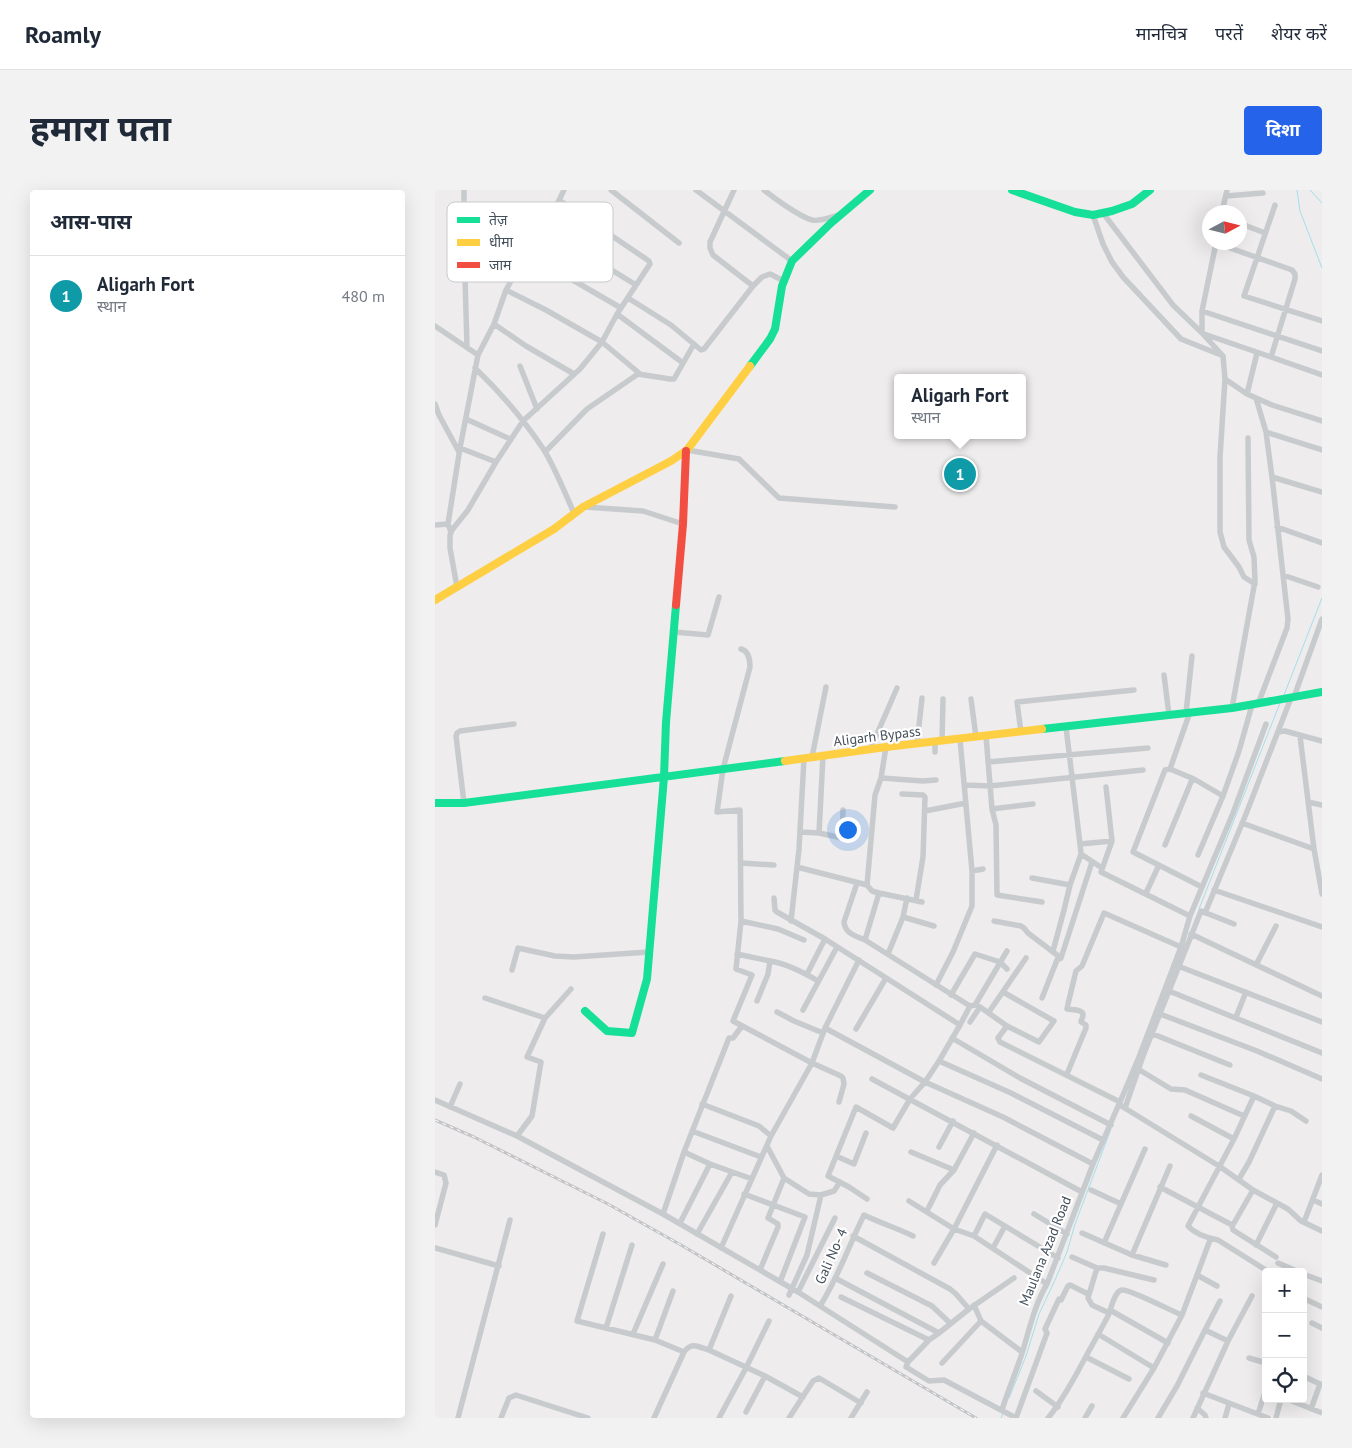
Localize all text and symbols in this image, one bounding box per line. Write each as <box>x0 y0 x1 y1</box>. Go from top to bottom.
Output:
text: Roamly <box>25 19 101 50</box>
text: मानचित्र <box>1136 22 1187 45</box>
text: परतें <box>1215 22 1243 45</box>
text: शेयर करें <box>1271 22 1327 45</box>
text: हमारा पता <box>30 105 171 151</box>
button: दिशा <box>1244 106 1322 155</box>
legend <box>447 202 613 282</box>
north arrow <box>1202 205 1247 250</box>
text: आस-पास <box>50 208 132 235</box>
text: तेज़ <box>489 211 508 229</box>
text: धीमा <box>489 233 514 251</box>
text: जाम <box>489 256 512 274</box>
text: Aligarh Fort <box>97 272 194 296</box>
text: 1 <box>61 286 71 306</box>
text: 480 m <box>342 286 385 306</box>
text: स्थान <box>97 296 126 316</box>
popup <box>894 374 1026 439</box>
text: Aligarh Fort <box>911 383 1009 407</box>
text: स्थान <box>911 407 940 427</box>
pin: 1 <box>944 455 976 493</box>
street label: Aligarh Bypass <box>832 722 922 750</box>
your location <box>835 817 861 843</box>
street label: Maulana Azad Road <box>1015 1194 1075 1308</box>
street label: Gali No- 4 <box>811 1225 851 1287</box>
map controls <box>1262 1268 1307 1403</box>
button: + <box>1262 1268 1307 1313</box>
button: − <box>1262 1313 1307 1358</box>
button: locate <box>1262 1358 1307 1403</box>

